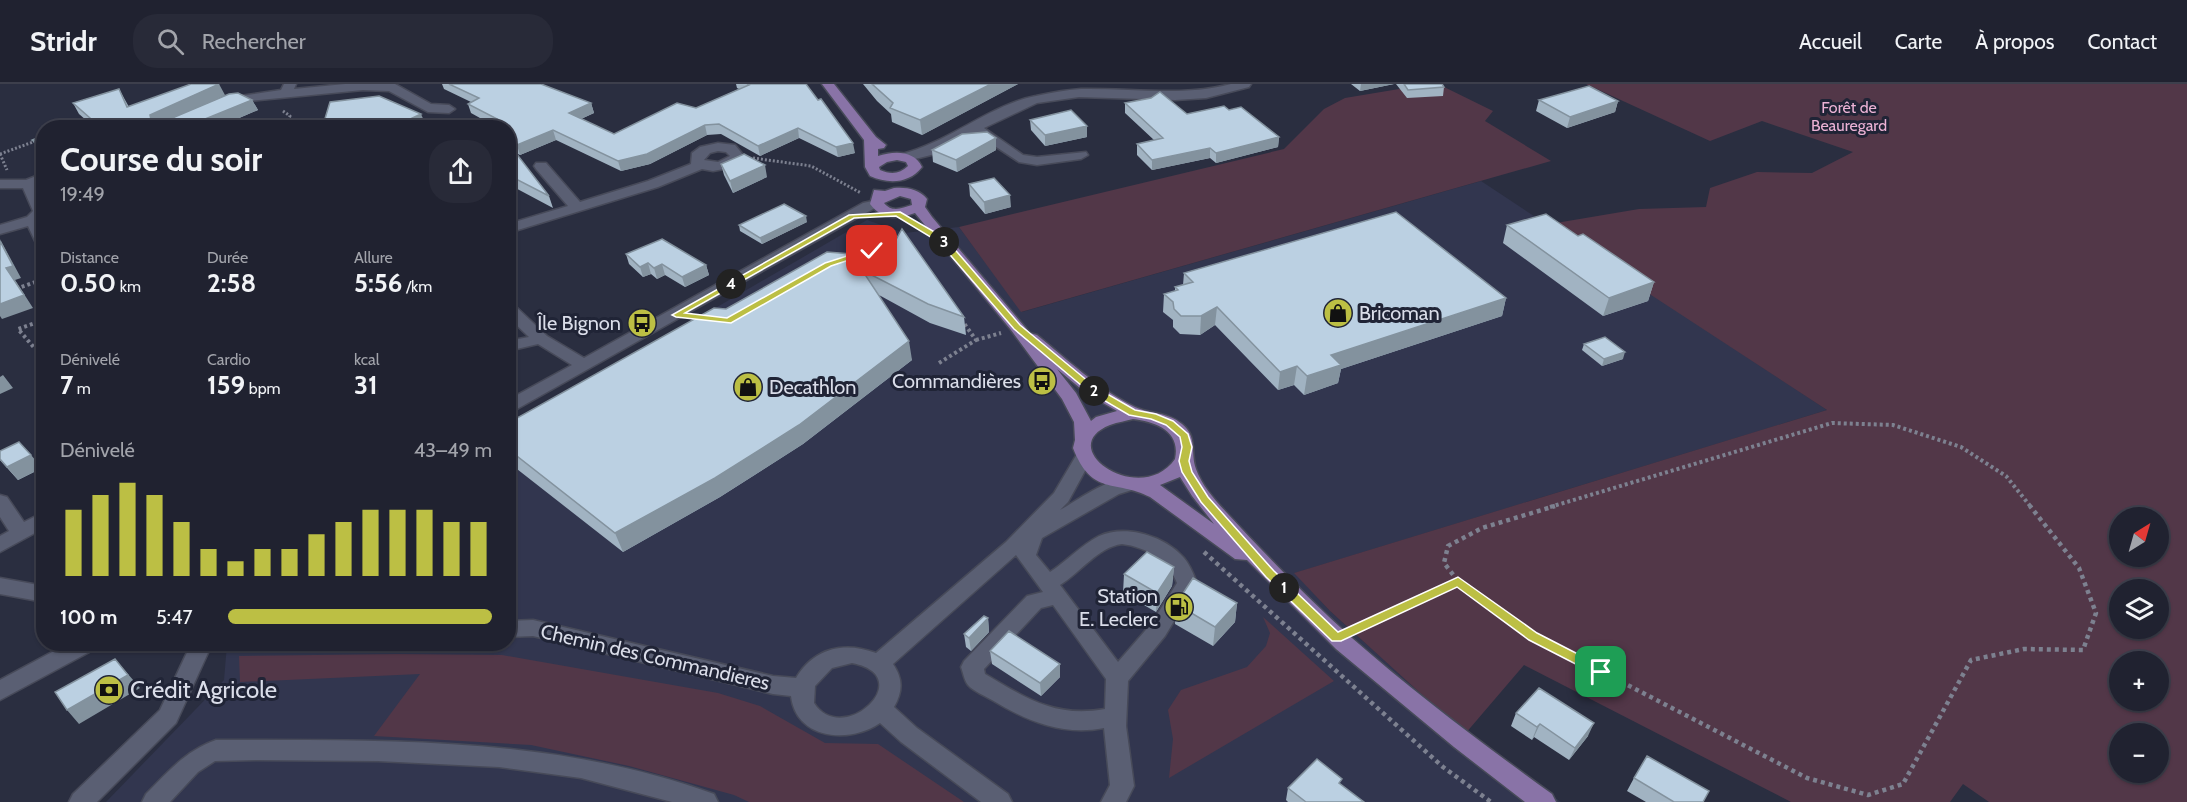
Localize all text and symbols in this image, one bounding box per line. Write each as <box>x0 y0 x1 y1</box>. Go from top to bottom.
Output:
search box <box>133 14 553 68</box>
text: Stridr <box>30 24 97 58</box>
icon: search <box>154 25 187 58</box>
text: Rechercher <box>202 28 306 55</box>
text: Accueil <box>1799 29 1862 54</box>
text: Carte <box>1895 29 1942 54</box>
text: À propos <box>1975 29 2054 54</box>
text: Contact <box>2087 29 2157 54</box>
park label: Forêt de Beauregard <box>1811 98 1887 135</box>
text: Course du soir <box>60 139 262 179</box>
button: share <box>429 140 492 203</box>
text: 19:49 <box>60 182 105 206</box>
pin <box>846 225 897 276</box>
pin: 3 <box>929 227 959 257</box>
text: 3 <box>940 232 948 251</box>
icon: check <box>855 234 888 267</box>
text: Distance <box>60 248 119 267</box>
text: Durée <box>207 248 248 267</box>
text: Allure <box>354 248 393 267</box>
text: 0.50 <box>60 267 116 299</box>
text: 2:58 <box>207 267 256 299</box>
text: 5:56 <box>354 267 402 299</box>
pin: 4 <box>716 269 746 299</box>
text: 4 <box>726 274 736 293</box>
text: km <box>116 277 141 296</box>
text: /km <box>402 277 432 296</box>
shop icon: Bricoman <box>1322 297 1354 329</box>
place label: Bricoman <box>1359 301 1440 325</box>
bus stop icon: Île Bignon <box>626 307 658 339</box>
place label: Île Bignon <box>537 311 621 335</box>
text: Dénivelé <box>60 350 120 369</box>
text: Cardio <box>207 350 250 369</box>
text: kcal <box>354 350 380 369</box>
bus stop icon: Commandières <box>1026 365 1058 397</box>
text: 7 <box>60 369 73 401</box>
text: 159 <box>207 369 245 401</box>
text: 31 <box>354 369 378 401</box>
place label: Commandières <box>892 369 1021 393</box>
shop icon: Decathlon <box>732 371 764 403</box>
place label: Decathlon <box>769 375 857 399</box>
pin: 2 <box>1079 376 1109 406</box>
text: m <box>73 379 91 398</box>
text: bpm <box>245 379 281 398</box>
text: 2 <box>1090 381 1098 400</box>
text: Dénivelé <box>60 438 135 462</box>
text: 43–49 m <box>414 438 492 462</box>
north arrow <box>2109 507 2169 567</box>
map controls <box>2109 507 2169 783</box>
pin: 1 <box>1269 573 1299 603</box>
text: 1 <box>1281 578 1287 597</box>
button: layers <box>2109 579 2169 639</box>
place label: Station E. Leclerc <box>1079 584 1158 631</box>
fuel station icon: Station E. Leclerc <box>1163 591 1195 623</box>
text: 100 m <box>60 605 118 629</box>
text: 5:47 <box>156 605 193 629</box>
street label: Chemin des Commandieres <box>538 619 772 695</box>
pin <box>1575 646 1626 697</box>
button: + <box>2109 651 2169 711</box>
icon: arrive <box>1584 655 1617 688</box>
bank icon: Crédit Agricole <box>93 674 125 706</box>
place label: Crédit Agricole <box>130 675 277 704</box>
button: − <box>2109 723 2169 783</box>

